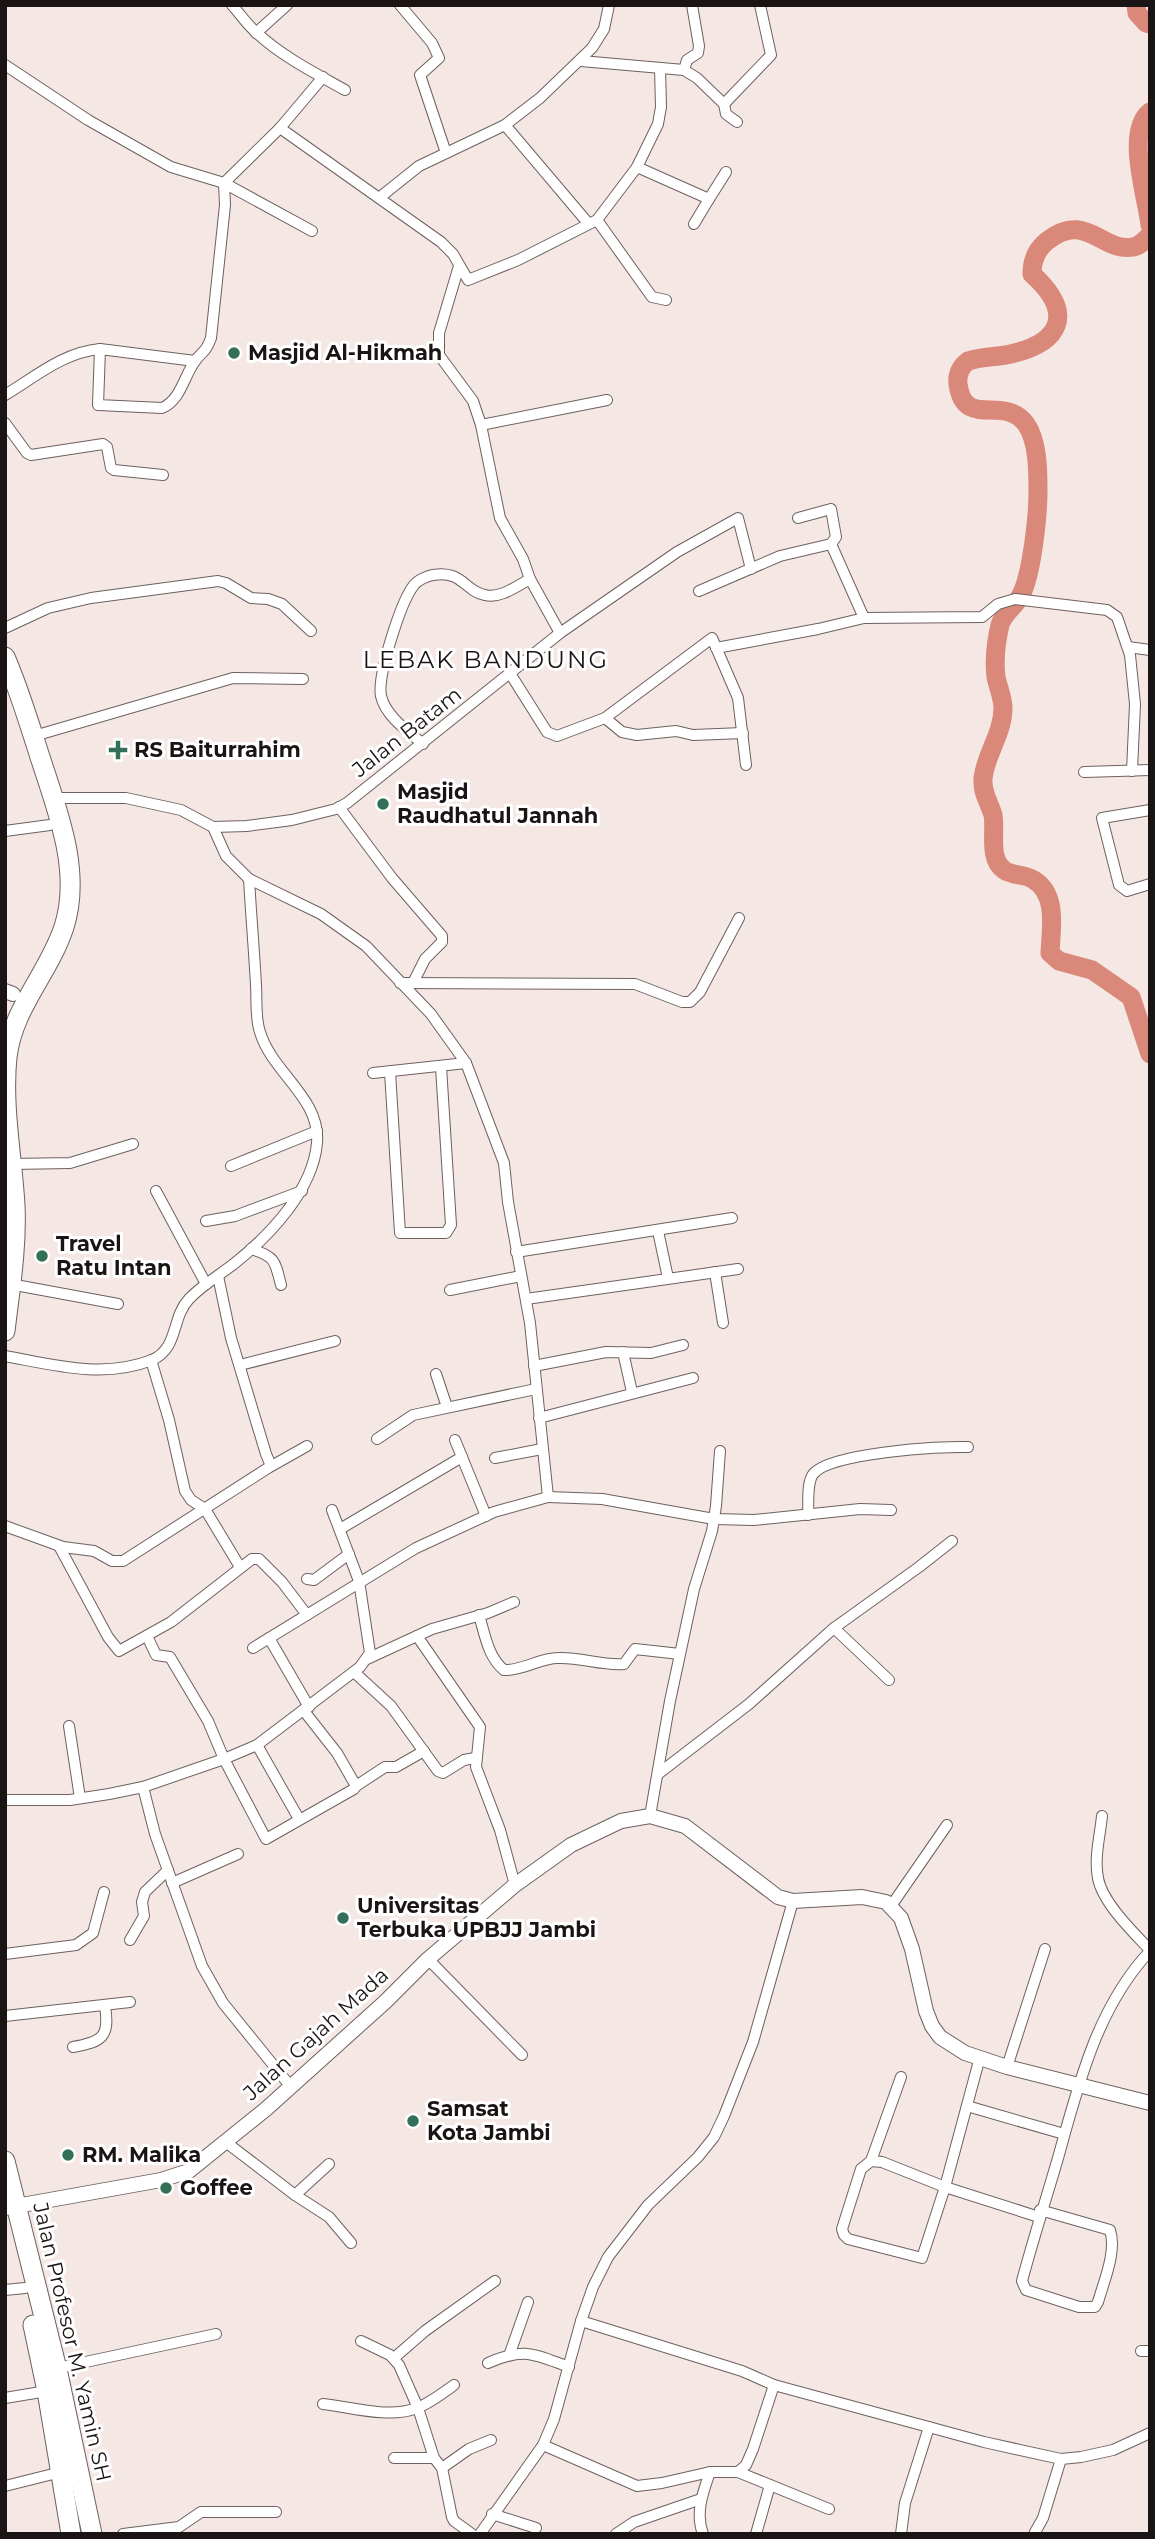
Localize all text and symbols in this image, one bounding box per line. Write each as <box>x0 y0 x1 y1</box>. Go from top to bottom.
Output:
place label: Masjid Al-Hikmah <box>248 340 442 365</box>
marker: Masjid Al-Hikmah <box>226 345 242 361</box>
district label: LEBAK BANDUNG <box>363 645 609 674</box>
street label: Jalan Batam <box>346 681 466 783</box>
place label: RS Baiturrahim <box>134 737 301 762</box>
marker: RS Baiturrahim <box>108 740 128 760</box>
place label: Masjid Raudhatul Jannah <box>397 779 598 828</box>
marker: Masjid Raudhatul Jannah <box>375 796 391 812</box>
place label: Travel Ratu Intan <box>56 1231 171 1280</box>
marker: Travel Ratu Intan <box>34 1248 50 1264</box>
place label: Universitas Terbuka UPBJJ Jambi <box>357 1893 596 1942</box>
marker: Universitas Terbuka UPBJJ Jambi <box>335 1910 351 1926</box>
street label: Jalan Gajah Mada <box>237 1962 393 2106</box>
place label: Samsat Kota Jambi <box>427 2096 551 2145</box>
marker: Samsat Kota Jambi <box>405 2113 421 2129</box>
place label: RM. Malika <box>82 2142 201 2167</box>
marker: RM. Malika <box>60 2147 76 2163</box>
place label: Goffee <box>180 2175 253 2200</box>
marker: Goffee <box>158 2180 174 2196</box>
street label: Jalan Profesor M. Yamin SH <box>28 2199 117 2484</box>

